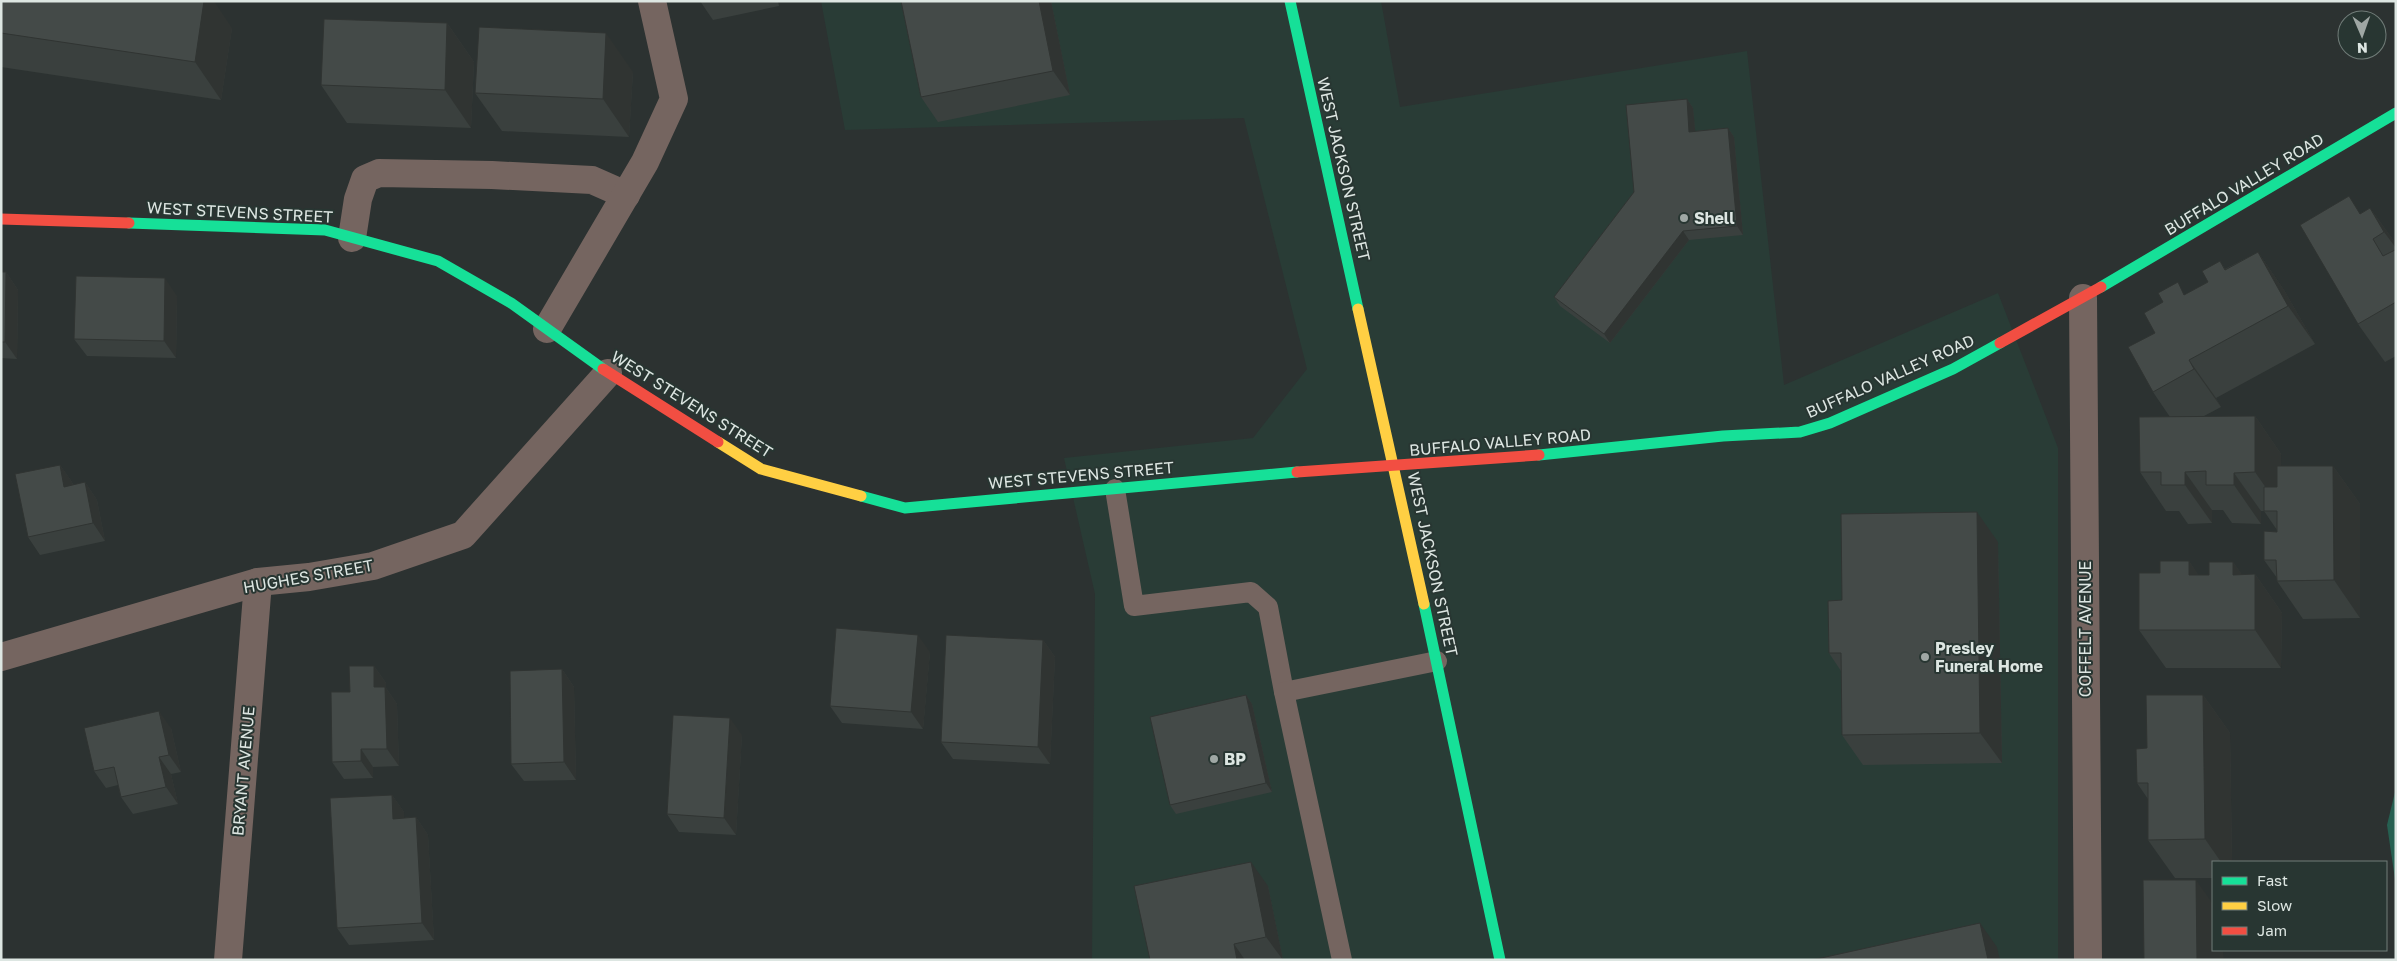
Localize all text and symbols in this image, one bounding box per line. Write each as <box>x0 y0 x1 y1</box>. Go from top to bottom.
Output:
north arrow <box>2337 10 2387 60</box>
text: N <box>2357 40 2368 57</box>
street label: WEST JACKSON STREET <box>1313 75 1375 263</box>
street label: BUFFALO VALLEY ROAD <box>2161 128 2327 240</box>
street label: WEST STEVENS STREET <box>146 197 334 227</box>
place label: Shell <box>1694 208 1735 228</box>
marker: Shell <box>1678 212 1690 224</box>
street label: BUFFALO VALLEY ROAD <box>1803 330 1977 422</box>
street label: WEST STEVENS STREET <box>608 346 776 462</box>
street label: BUFFALO VALLEY ROAD <box>1408 424 1592 460</box>
street label: WEST STEVENS STREET <box>987 457 1175 493</box>
street label: WEST JACKSON STREET <box>1404 470 1462 658</box>
street label: HUGHES STREET <box>241 555 375 597</box>
street label: COFFELT AVENUE <box>2075 561 2095 697</box>
place label: Presley Funeral Home <box>1935 638 2043 676</box>
marker: Presley Funeral Home <box>1919 651 1931 663</box>
street label: BRYANT AVENUE <box>227 705 259 837</box>
place label: BP <box>1224 749 1246 769</box>
marker: BP <box>1208 753 1220 765</box>
legend <box>2212 861 2387 951</box>
text: Fast <box>2257 871 2288 889</box>
text: Slow <box>2257 896 2292 914</box>
text: Jam <box>2257 921 2287 939</box>

